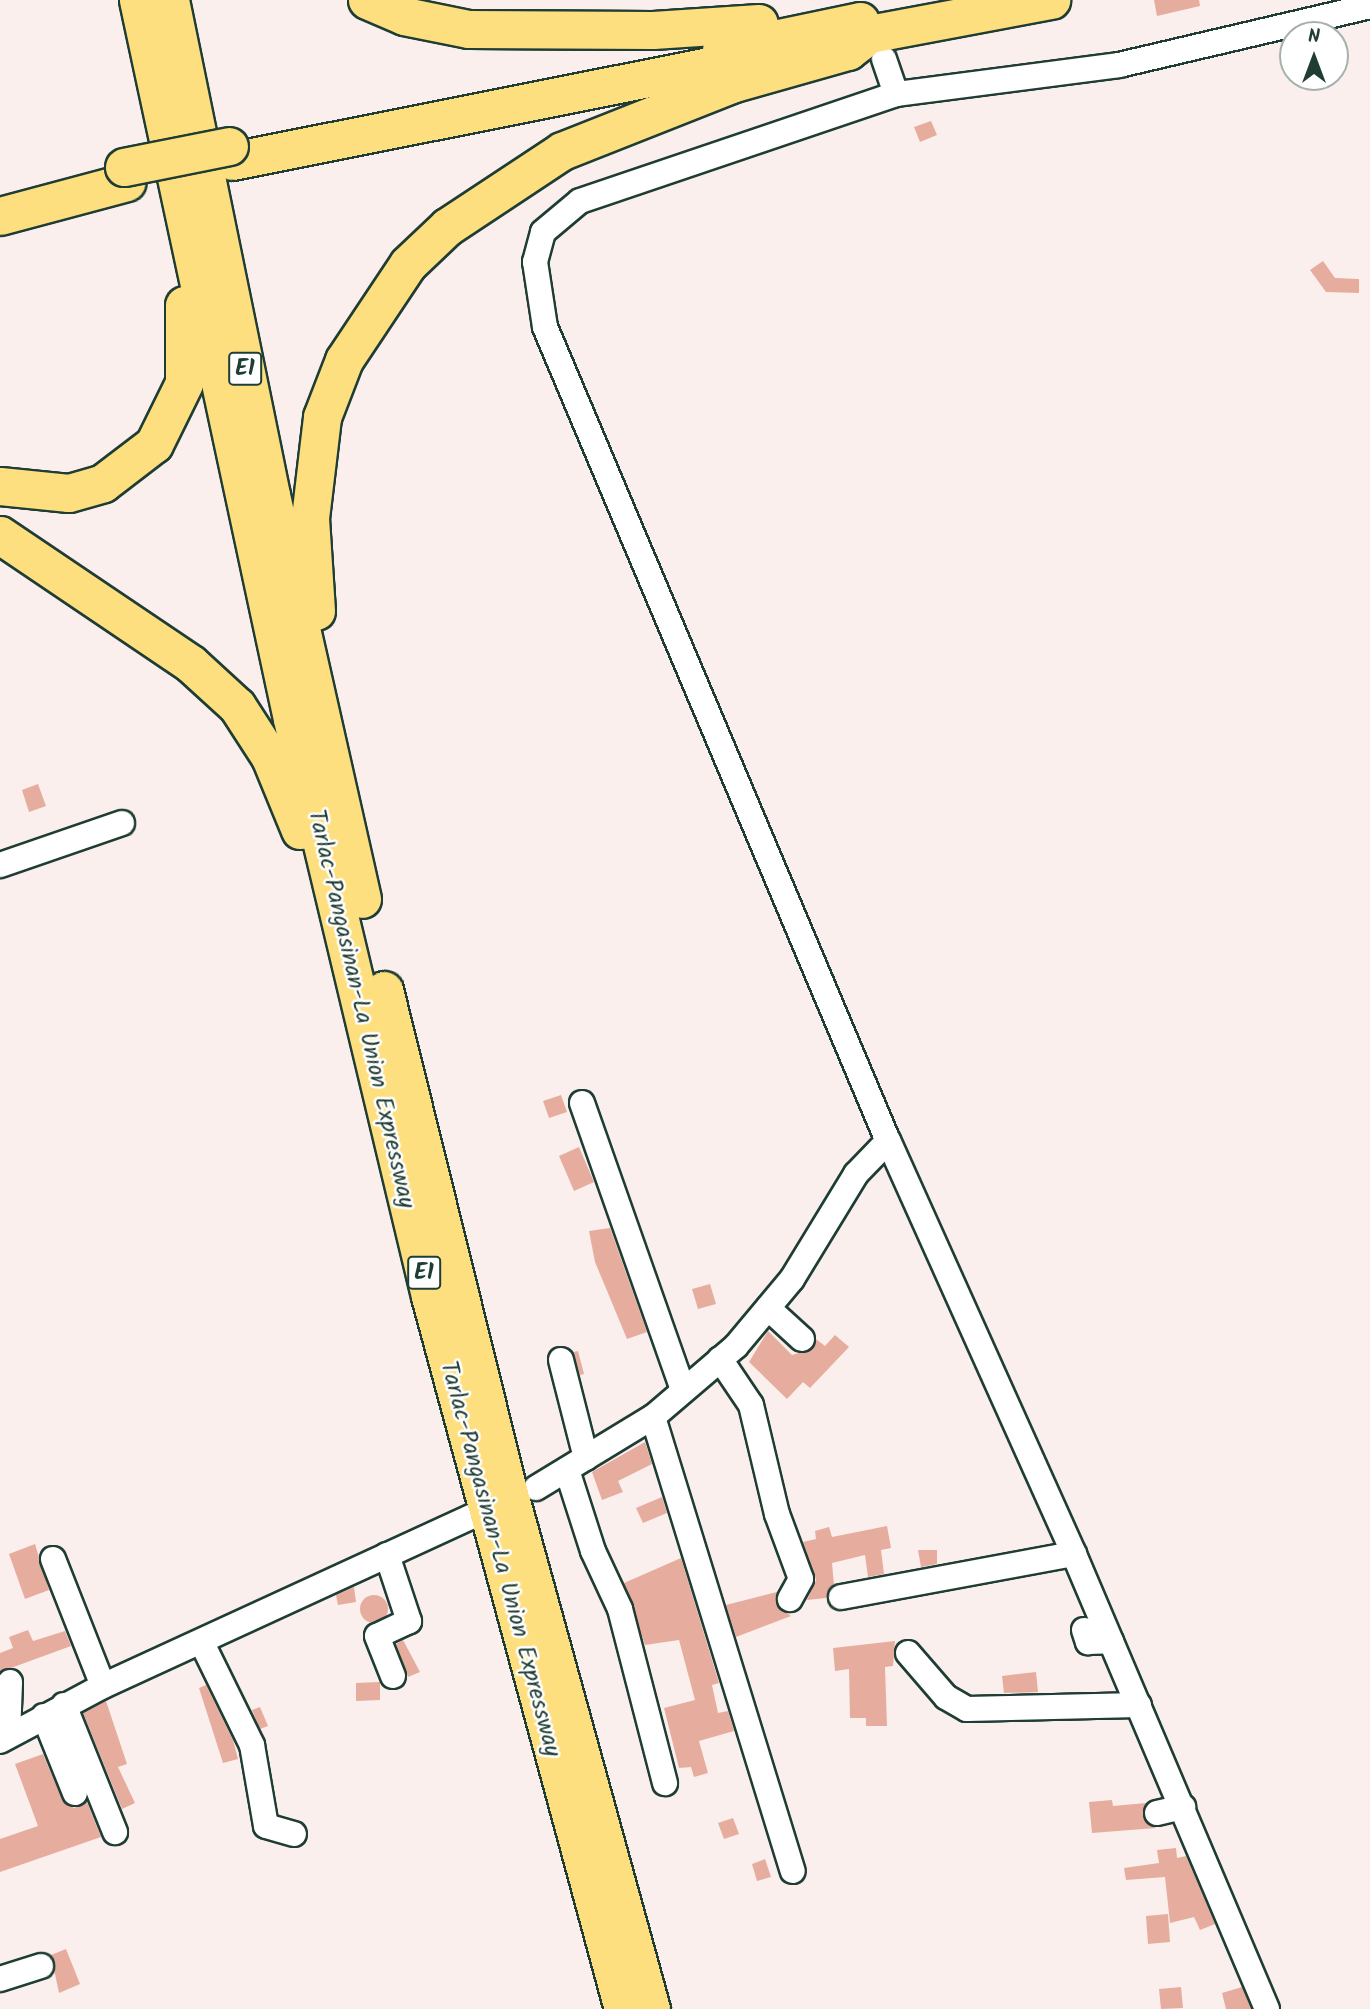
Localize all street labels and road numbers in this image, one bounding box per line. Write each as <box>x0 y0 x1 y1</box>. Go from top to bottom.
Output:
road number: E1 <box>228 350 262 388</box>
street label: Tarlac-Pangasinan-La Union Expressway <box>301 807 421 1211</box>
road number: E1 <box>406 1254 442 1292</box>
street label: Tarlac-Pangasinan-La Union Expressway <box>433 1358 567 1760</box>

